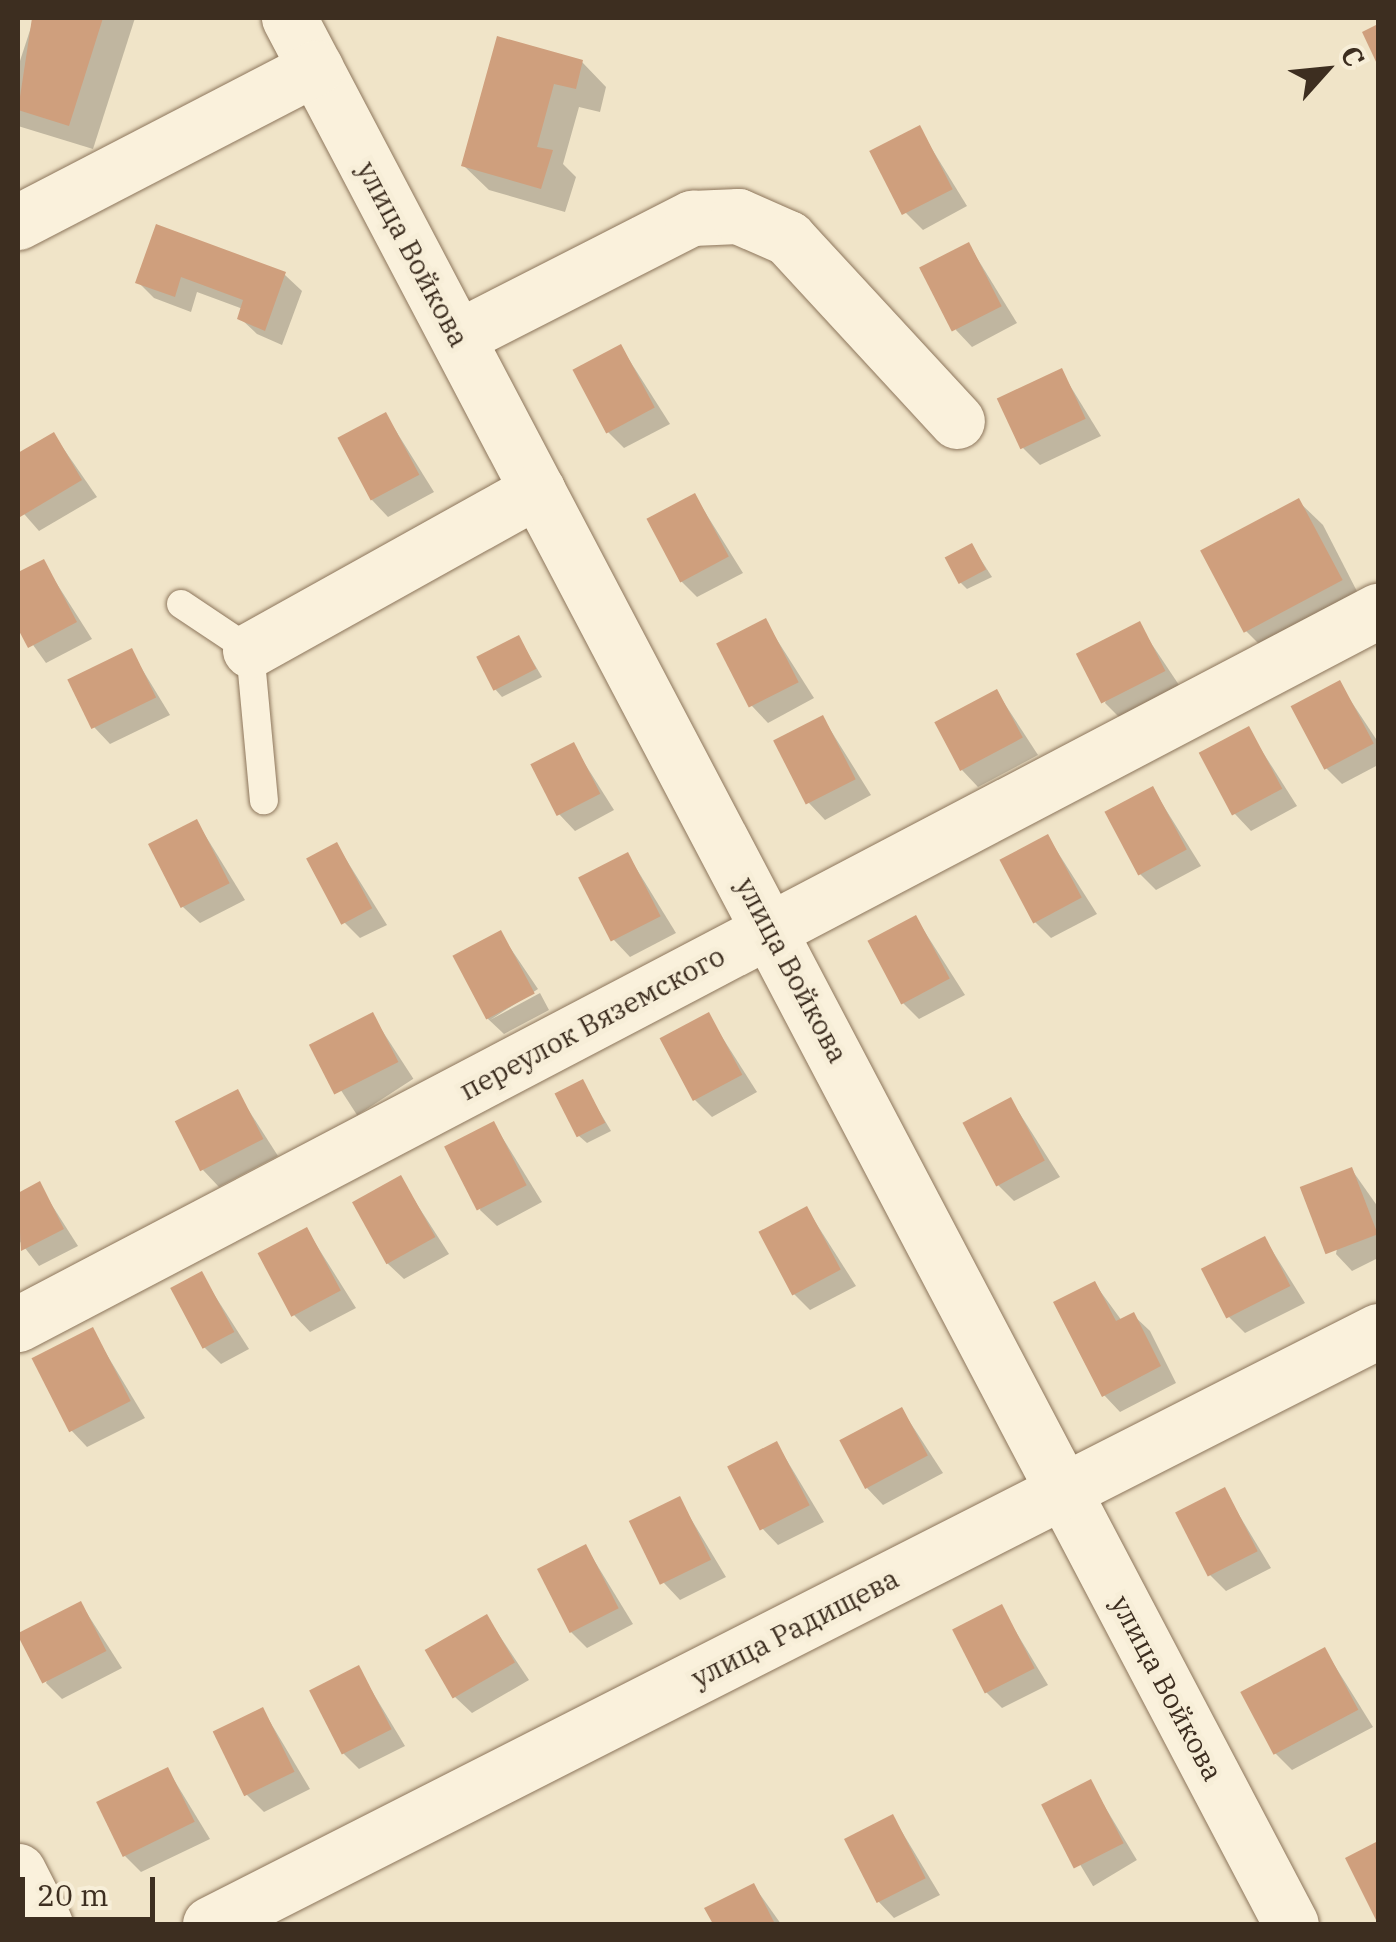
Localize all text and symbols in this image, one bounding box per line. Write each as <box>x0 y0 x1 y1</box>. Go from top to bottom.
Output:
north arrow <box>1276 20 1376 120</box>
text: С <box>1332 39 1374 73</box>
street label: улица Войкова <box>350 155 476 353</box>
street label: улица Войкова <box>729 871 855 1069</box>
street label: переулок Вяземского <box>454 939 730 1107</box>
street label: улица Радищева <box>686 1561 904 1695</box>
street label: улица Войкова <box>1104 1589 1230 1787</box>
scale bar <box>25 1857 160 1919</box>
text: 20 m <box>37 1875 109 1914</box>

